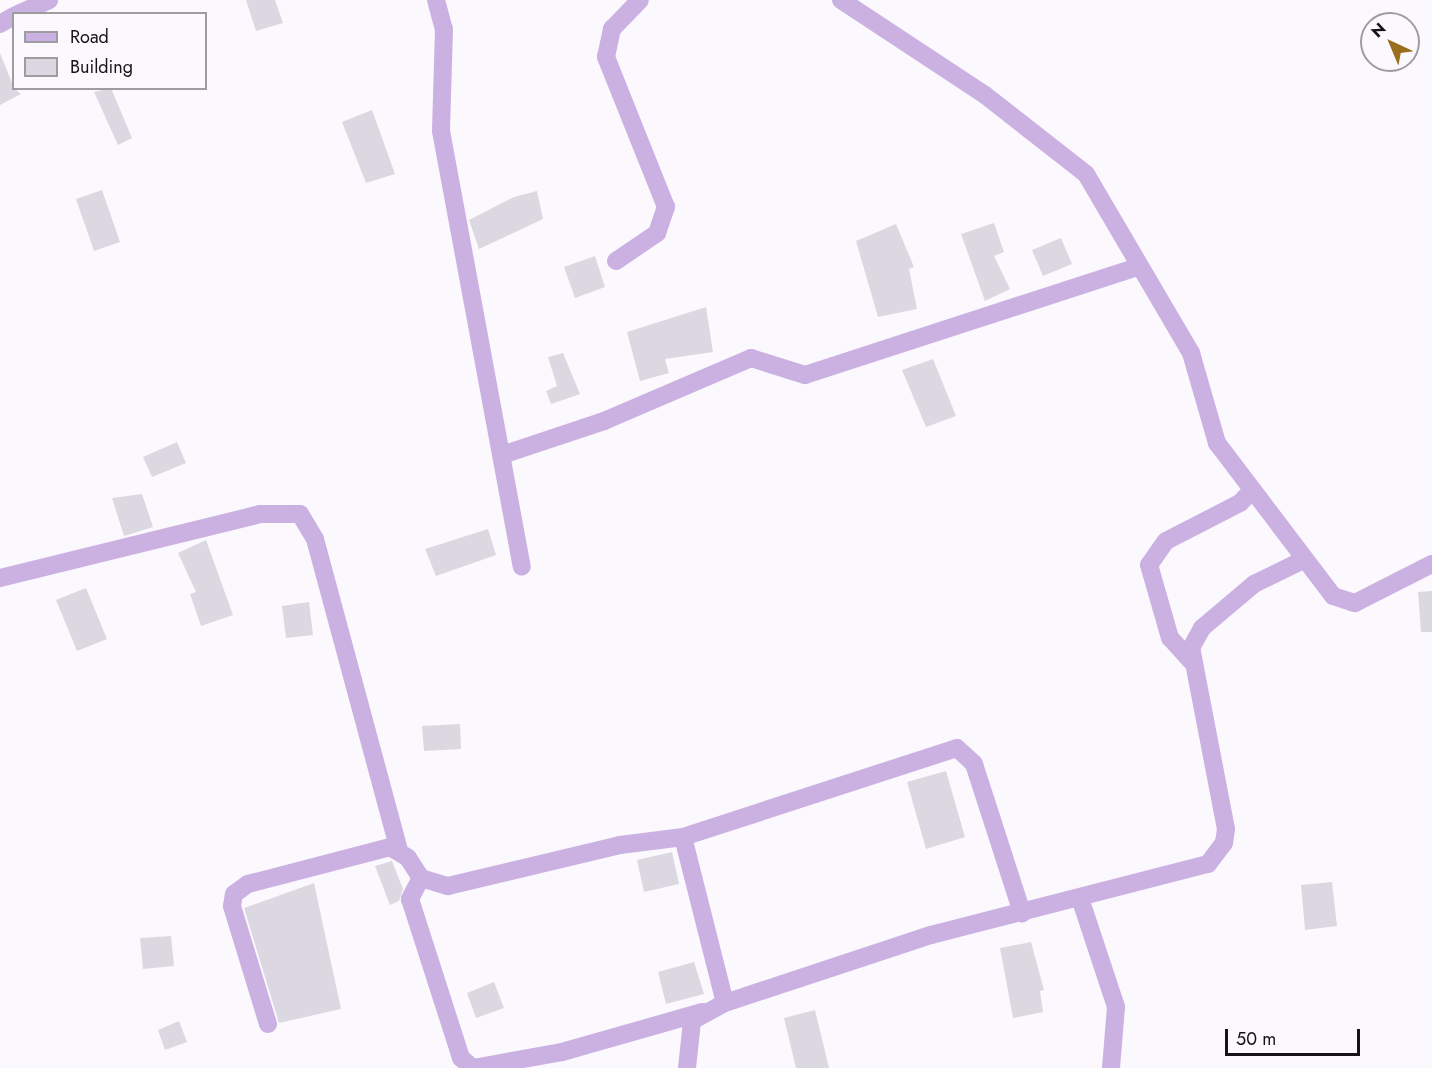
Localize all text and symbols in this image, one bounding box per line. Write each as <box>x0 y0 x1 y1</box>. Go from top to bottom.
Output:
legend <box>12 12 207 90</box>
north arrow <box>1360 12 1420 72</box>
text: N <box>1366 17 1391 43</box>
text: Road <box>70 24 109 50</box>
text: Building <box>70 54 133 80</box>
scale bar <box>1228 1017 1363 1055</box>
text: 50 m <box>1236 1026 1276 1052</box>

